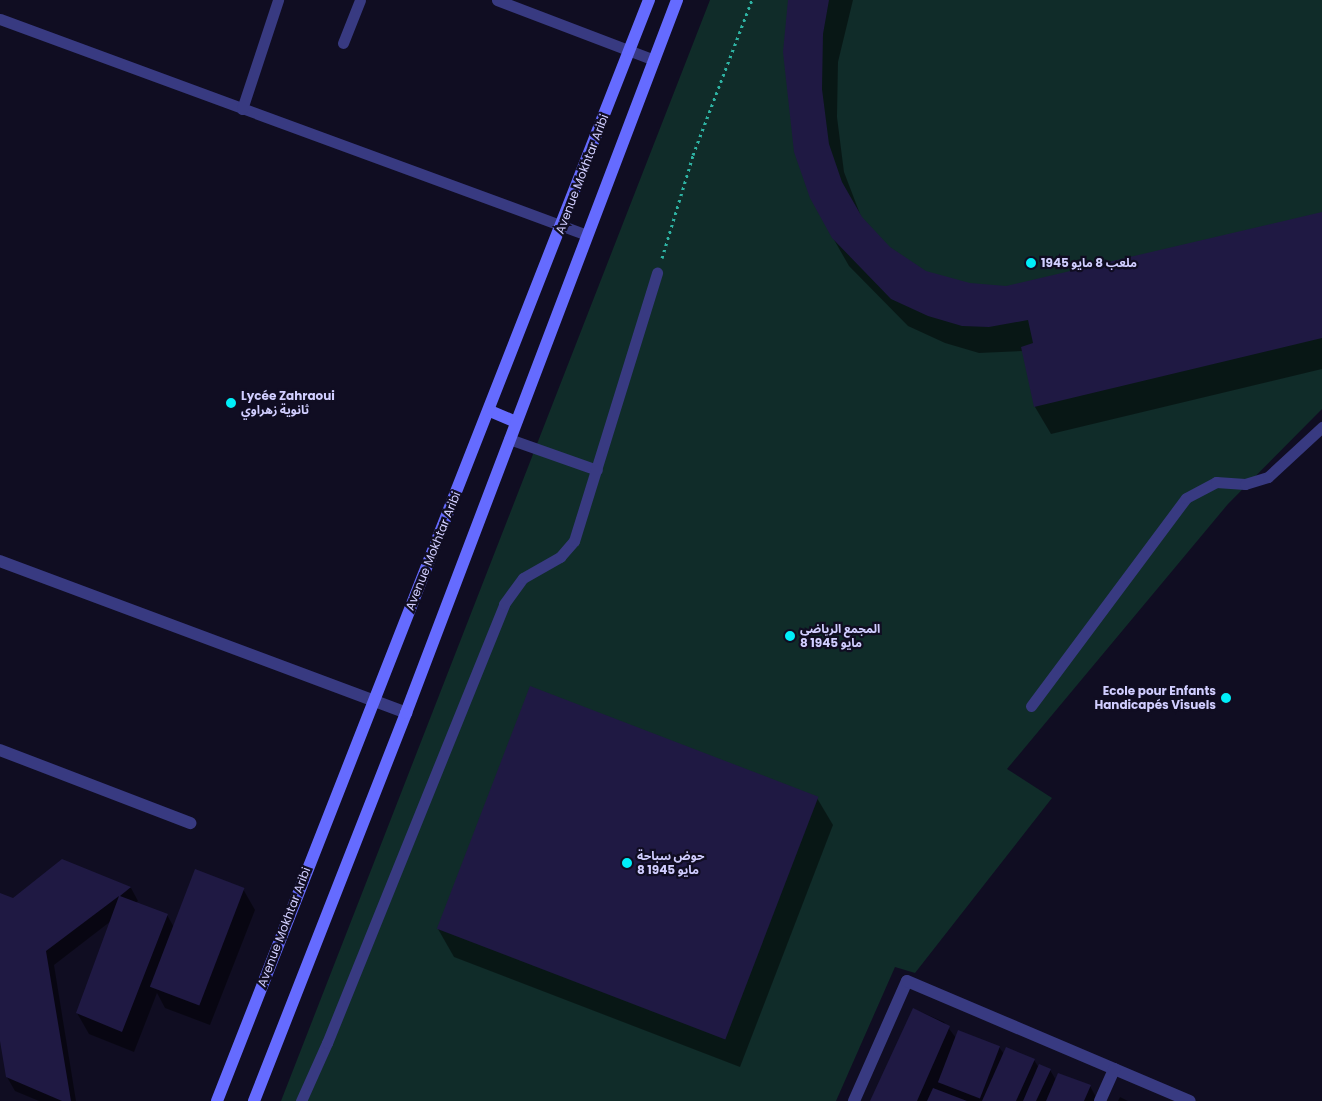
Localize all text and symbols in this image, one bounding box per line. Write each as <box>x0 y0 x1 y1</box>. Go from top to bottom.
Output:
street label: Avenue Mokhtar Aribi <box>553 112 611 236</box>
place label: ملعب 8 مايو 1945 <box>1041 256 1137 270</box>
marker: ملعب 8 مايو 1945 <box>1025 257 1037 269</box>
place label: Lycée Zahraoui ثانوية زهراوي <box>241 389 335 417</box>
marker: Lycée Zahraoui ثانوية زهراوي <box>225 397 237 409</box>
street label: Avenue Mokhtar Aribi <box>403 489 463 613</box>
place label: المجمع الرياضي 8 مايو 1945 <box>800 622 880 650</box>
marker: المجمع الرياضي 8 مايو 1945 <box>784 630 796 642</box>
place label: Ecole pour Enfants Handicapés Visuels <box>1094 684 1216 712</box>
marker: Ecole pour Enfants Handicapés Visuels <box>1220 692 1232 704</box>
place label: حوض سباحة 8 مايو 1945 <box>637 849 704 877</box>
marker: حوض سباحة 8 مايو 1945 <box>621 857 633 869</box>
street label: Avenue Mokhtar Aribi <box>255 865 313 989</box>

